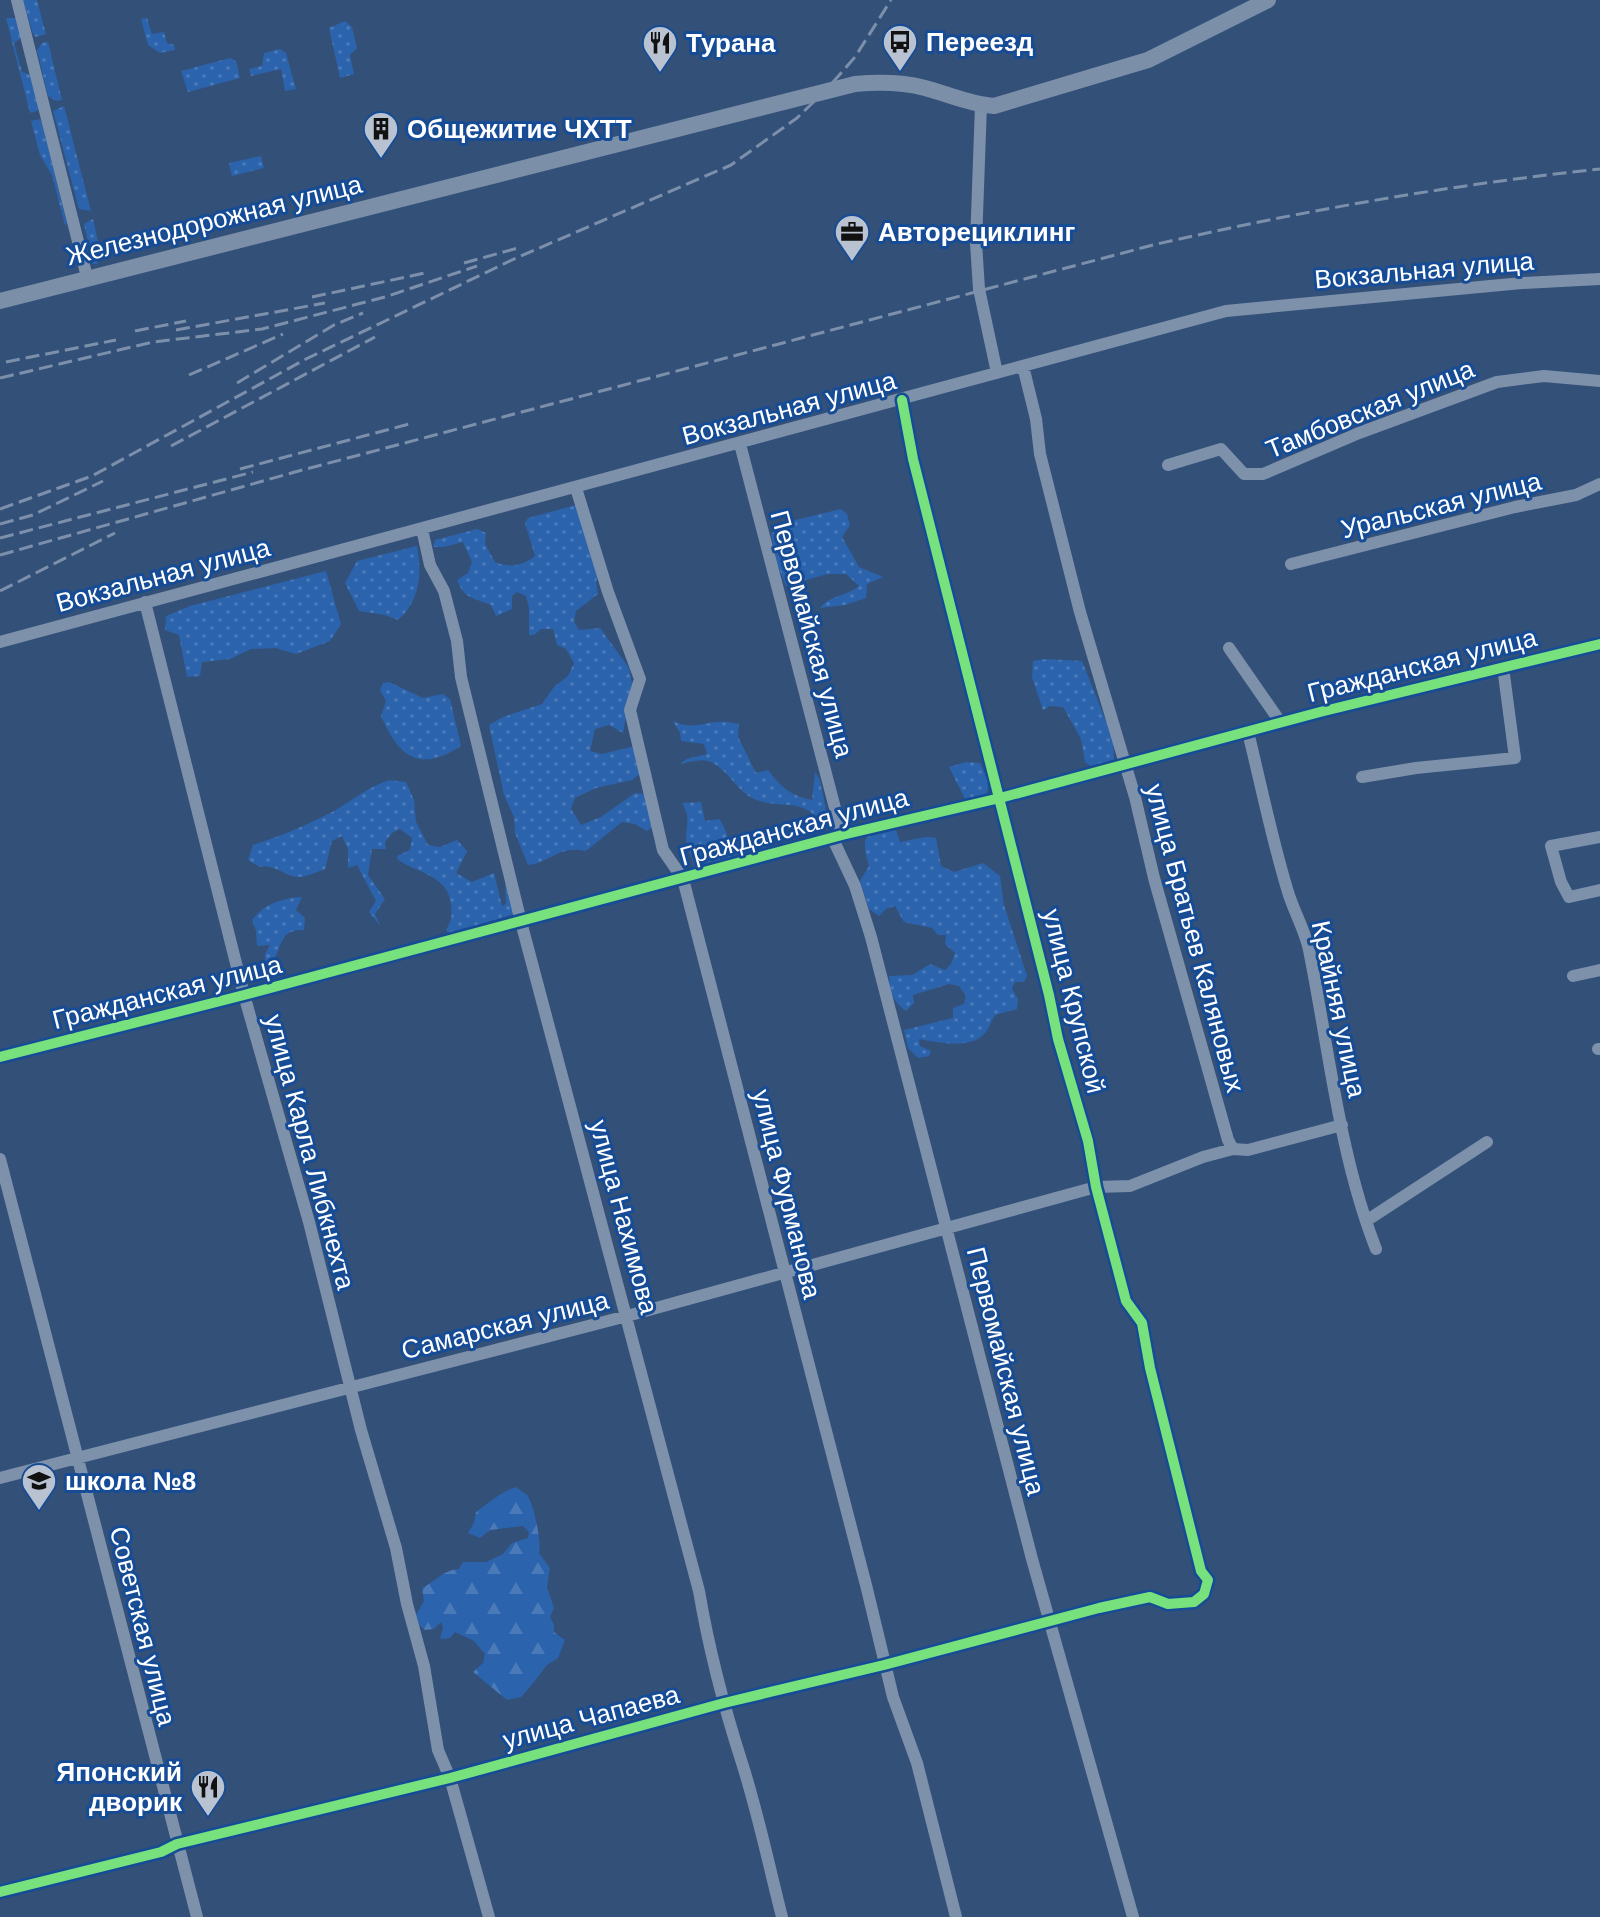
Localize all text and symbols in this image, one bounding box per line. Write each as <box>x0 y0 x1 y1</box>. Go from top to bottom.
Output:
bus stop icon: Переезд <box>881 23 919 73</box>
restaurant icon: Турана <box>641 24 679 74</box>
place label: Переезд <box>926 27 1034 57</box>
place label: Турана <box>686 28 776 58</box>
building icon: Общежитие ЧХТТ <box>362 110 400 160</box>
place label: Общежитие ЧХТТ <box>407 114 632 144</box>
street label: Железнодорожная улица <box>63 169 366 271</box>
office icon: Авторециклинг <box>833 213 871 263</box>
place label: Авторециклинг <box>878 217 1076 247</box>
street label: Вокзальная улица <box>1313 245 1536 295</box>
street label: Тамбовская улица <box>1262 353 1479 464</box>
street label: Вокзальная улица <box>679 365 900 451</box>
street label: Уральская улица <box>1338 465 1545 544</box>
street label: Первомайская улица <box>765 507 860 761</box>
street label: Вокзальная улица <box>53 532 274 618</box>
street label: Гражданская улица <box>1304 622 1540 708</box>
street label: улица Братьев Каляновых <box>1139 780 1251 1096</box>
street label: Гражданская улица <box>677 782 912 872</box>
street label: улица Крупской <box>1037 906 1111 1096</box>
street label: Крайняя улица <box>1306 918 1372 1101</box>
street label: Гражданская улица <box>49 949 285 1035</box>
street label: улица Карла Либкнехта <box>259 1011 361 1293</box>
street label: улица Фурманова <box>746 1086 828 1302</box>
street label: улица Нахимова <box>584 1117 664 1318</box>
street label: Первомайская улица <box>961 1244 1051 1499</box>
street label: Самарская улица <box>398 1285 612 1365</box>
school or university icon: школа №8 <box>20 1462 58 1512</box>
place label: школа №8 <box>65 1466 196 1496</box>
street label: Советская улица <box>104 1523 182 1729</box>
street label: улица Чапаева <box>499 1679 683 1755</box>
place label: Японский дворик <box>57 1757 183 1817</box>
restaurant icon: Японский дворик <box>189 1768 227 1818</box>

